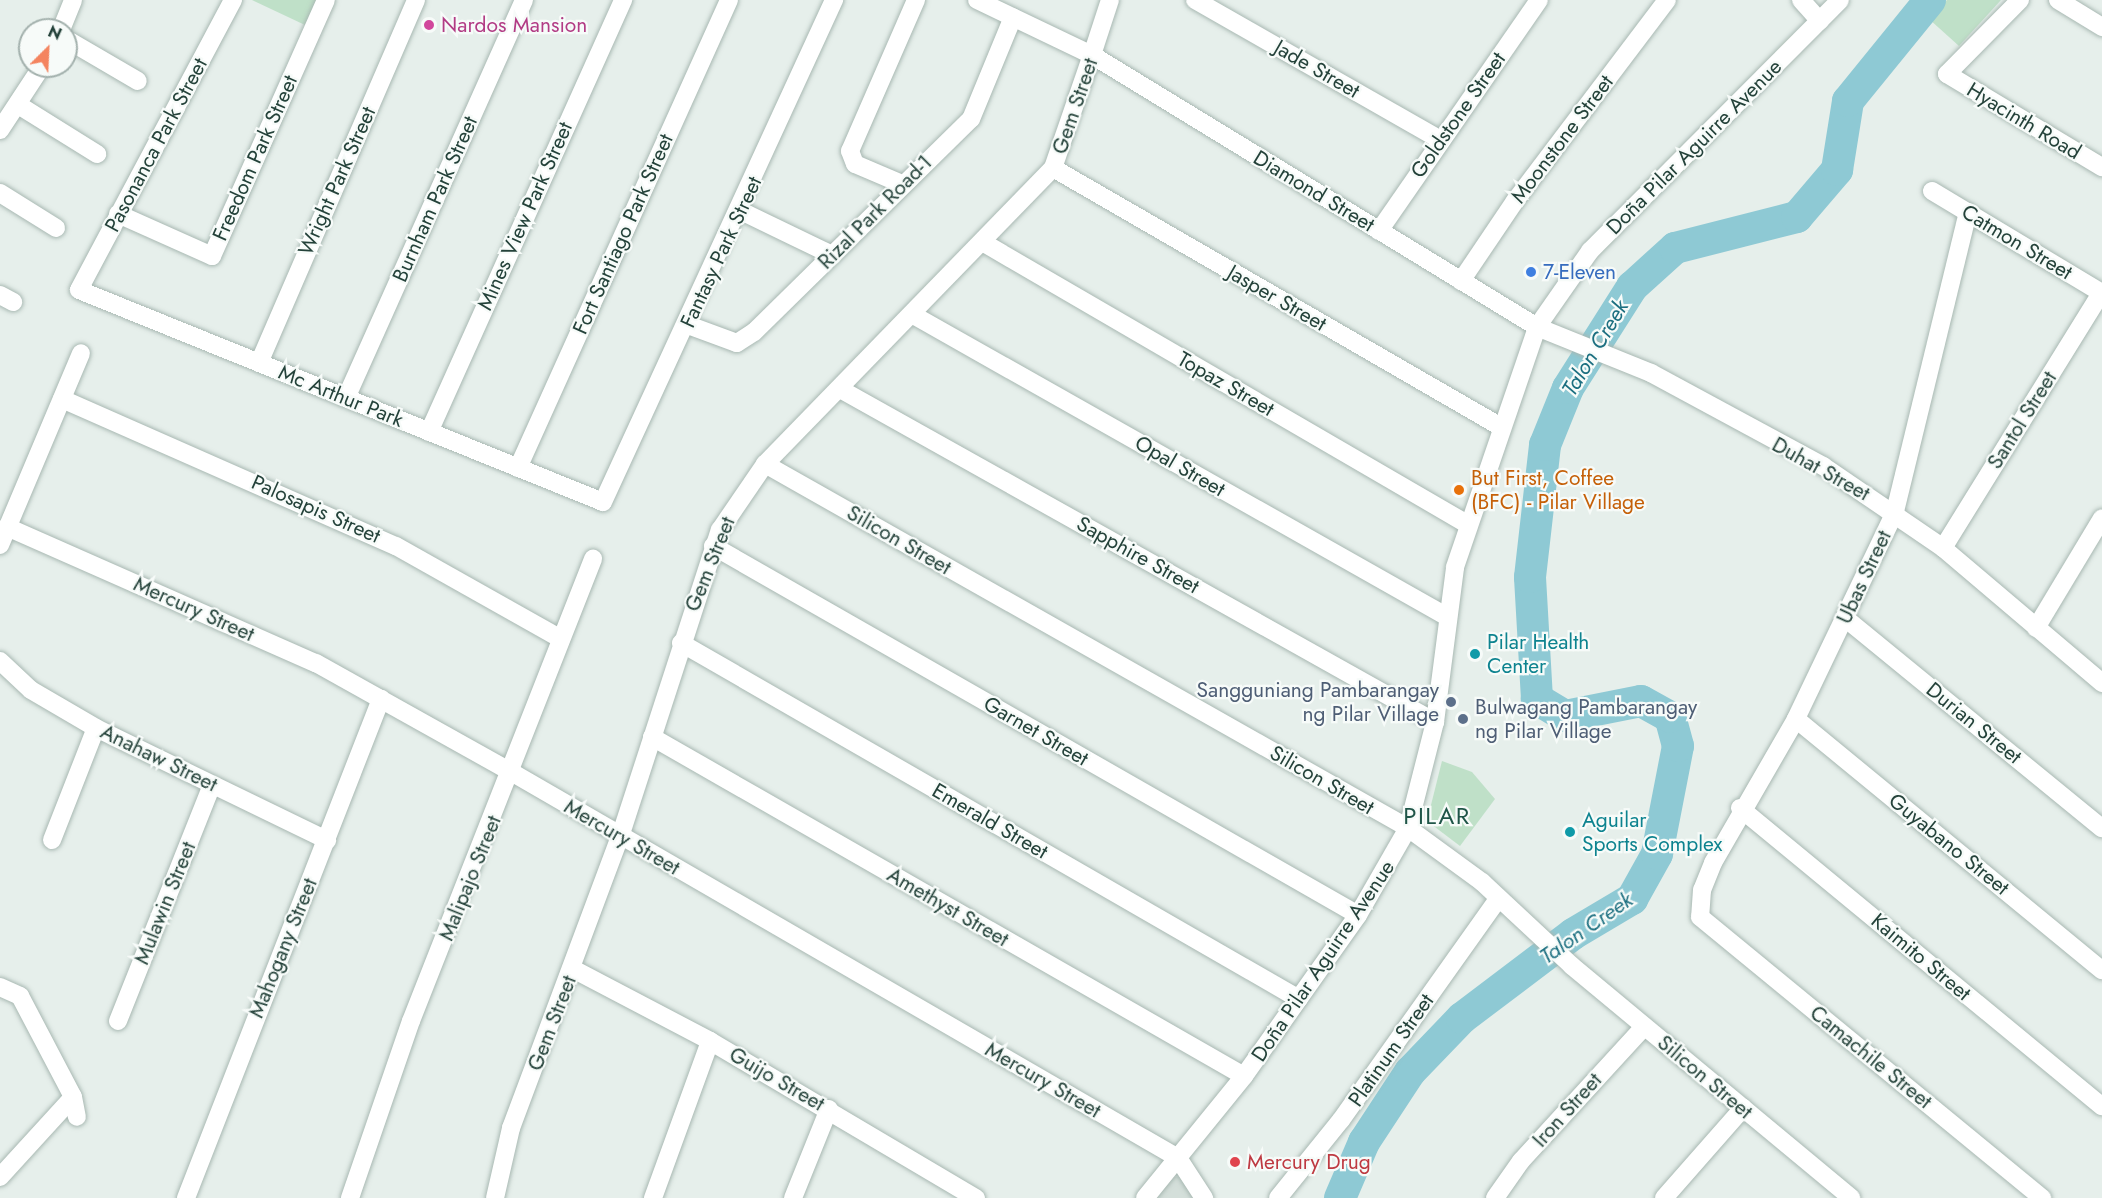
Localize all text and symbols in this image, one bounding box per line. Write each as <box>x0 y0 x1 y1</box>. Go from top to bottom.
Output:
place label: Nardos Mansion <box>441 12 587 38</box>
north arrow <box>18 18 78 78</box>
marker: Nardos Mansion <box>422 18 436 32</box>
text: N <box>44 20 65 46</box>
street label: Jade Street <box>1270 35 1364 103</box>
street label: Goldstone Street <box>1405 47 1511 183</box>
street label: Pasonanca Park Street <box>99 54 213 236</box>
street label: Doña Pilar Aguirre Avenue <box>1601 54 1787 240</box>
street label: Gem Street <box>1047 55 1103 157</box>
street label: Moonstone Street <box>1506 70 1618 208</box>
street label: Freedom Park Street <box>207 71 303 245</box>
street label: Hyacinth Road <box>1962 77 2086 165</box>
street label: Wright Park Street <box>293 103 381 259</box>
street label: Burnham Park Street <box>387 112 483 286</box>
street label: Mines View Park Street <box>472 118 578 314</box>
street label: Fort Santiago Park Street <box>567 130 679 338</box>
street label: Diamond Street <box>1249 145 1379 237</box>
street label: Rizal Park Road-1 <box>813 150 937 274</box>
street label: Fantasy Park Street <box>675 172 767 332</box>
street label: Catmon Street <box>1957 199 2077 285</box>
place label: 7-Eleven <box>1543 259 1616 285</box>
street label: Jasper Street <box>1223 260 1331 336</box>
marker: 7-Eleven <box>1524 265 1538 279</box>
water label: Talon Creek <box>1556 295 1634 401</box>
street label: Topaz Street <box>1173 346 1279 422</box>
street label: Mc Arthur Park <box>275 360 407 432</box>
street label: Santol Street <box>1982 367 2062 473</box>
street label: Opal Street <box>1130 430 1230 502</box>
street label: Duhat Street <box>1768 432 1874 506</box>
place label: But First, Coffee (BFC) - Pilar Village <box>1471 465 1645 515</box>
street label: Palosapis Street <box>248 469 384 549</box>
marker: But First, Coffee (BFC) - Pilar Village <box>1452 483 1466 497</box>
street label: Silicon Street <box>842 500 956 580</box>
street label: Sapphire Street <box>1072 511 1204 599</box>
street label: Gem Street <box>680 513 740 615</box>
street label: Ubas Street <box>1831 526 1897 628</box>
street label: Mercury Street <box>130 571 258 647</box>
place label: Pilar Health Center <box>1487 629 1589 679</box>
marker: Pilar Health Center <box>1468 647 1482 661</box>
place label: Sangguniang Pambarangay ng Pilar Village <box>1197 677 1439 727</box>
street label: Durian Street <box>1921 677 2027 769</box>
street label: Garnet Street <box>979 691 1093 771</box>
place label: Bulwagang Pambarangay ng Pilar Village <box>1475 694 1697 744</box>
marker: Sangguniang Pambarangay ng Pilar Village <box>1444 695 1458 709</box>
marker: Bulwagang Pambarangay ng Pilar Village <box>1456 712 1470 726</box>
street label: Anahaw Street <box>97 719 221 797</box>
street label: Silicon Street <box>1265 740 1379 820</box>
street label: Emerald Street <box>928 778 1052 864</box>
street label: Guyabano Street <box>1884 788 2014 900</box>
street label: Mercury Street <box>560 794 684 880</box>
district label: PILAR <box>1403 802 1471 830</box>
place label: Aguilar Sports Complex <box>1582 807 1722 857</box>
street label: Malipajo Street <box>433 812 507 944</box>
marker: Aguilar Sports Complex <box>1563 825 1577 839</box>
street label: Mulawin Street <box>129 838 201 968</box>
street label: Doña Pilar Aguirre Avenue <box>1246 856 1400 1066</box>
street label: Amethyst Street <box>883 862 1013 952</box>
street label: Mahogany Street <box>244 875 322 1021</box>
water label: Talon Creek <box>1534 886 1638 970</box>
street label: Kaimito Street <box>1866 908 1976 1006</box>
street label: Gem Street <box>522 972 582 1074</box>
street label: Platinum Street <box>1343 989 1439 1111</box>
street label: Camachile Street <box>1805 1000 1937 1114</box>
street label: Silicon Street <box>1652 1030 1758 1124</box>
street label: Mercury Street <box>981 1037 1105 1123</box>
street label: Guijo Street <box>725 1042 829 1116</box>
street label: Iron Street <box>1527 1068 1607 1152</box>
place label: Mercury Drug <box>1247 1149 1371 1175</box>
marker: Mercury Drug <box>1228 1155 1242 1169</box>

